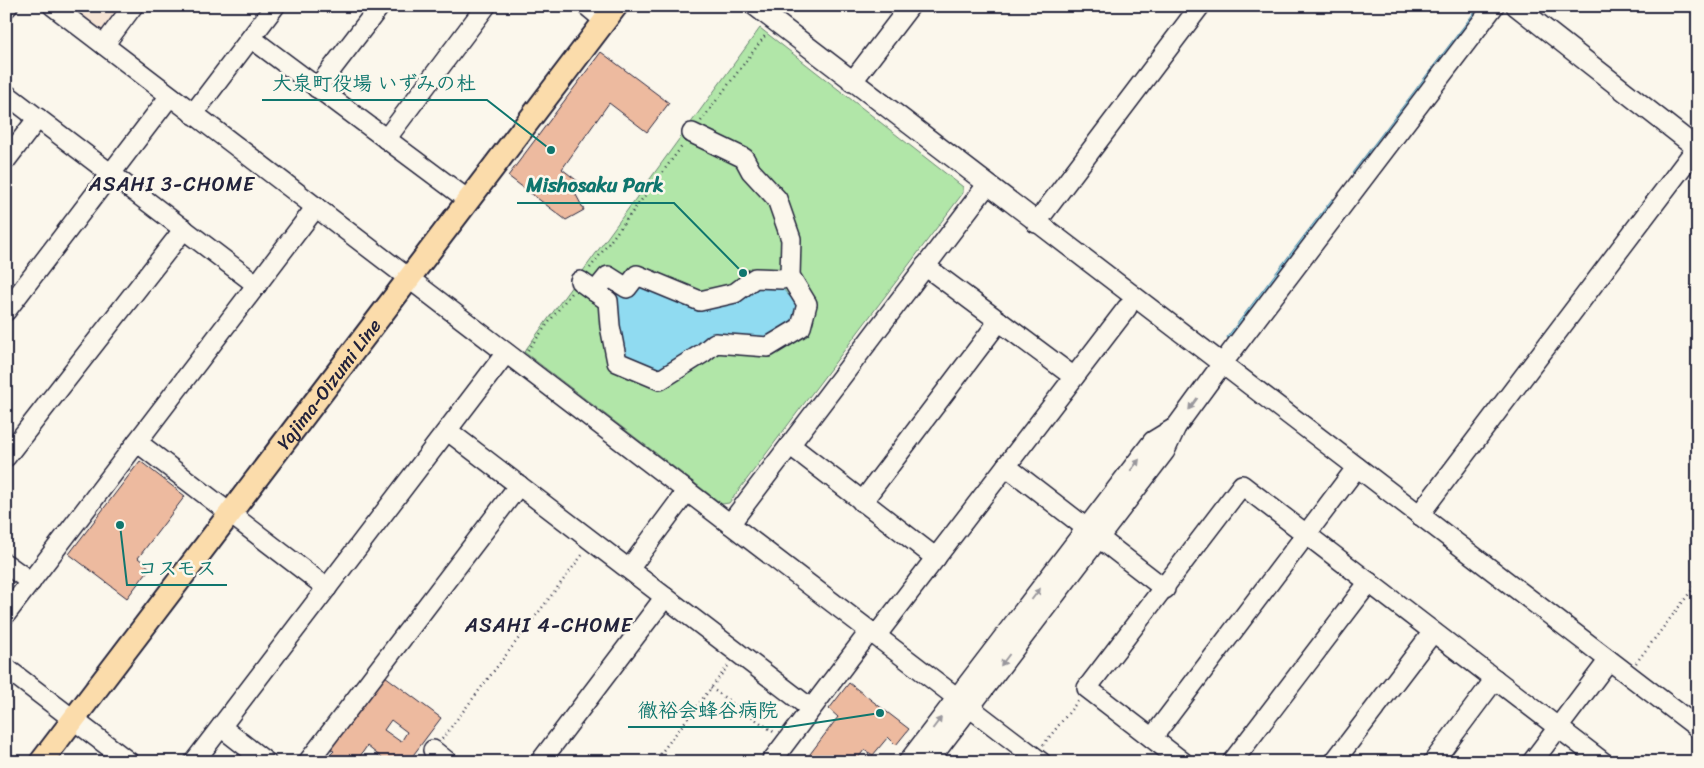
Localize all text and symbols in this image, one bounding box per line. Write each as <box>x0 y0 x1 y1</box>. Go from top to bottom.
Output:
callout: 大泉町役場 いずみの杜 <box>262 65 487 100</box>
text: 大泉町役場 いずみの杜 <box>272 66 476 101</box>
district label: ASAHI 3-CHOME <box>88 167 256 202</box>
callout: Mishosaku Park <box>517 168 674 203</box>
text: Mishosaku Park <box>525 168 664 203</box>
street label: Yajima-Oizumi Line <box>268 311 390 457</box>
one-way arrow <box>1188 397 1199 410</box>
one-way arrow <box>1129 459 1140 472</box>
callout: コスモス <box>127 550 227 585</box>
text: コスモス <box>137 551 217 586</box>
one-way arrow <box>1030 588 1041 601</box>
district label: ASAHI 4-CHOME <box>464 608 634 643</box>
one-way arrow <box>1000 653 1011 666</box>
callout: 徹裕会蜂谷病院 <box>628 692 788 727</box>
text: 徹裕会蜂谷病院 <box>638 693 778 728</box>
one-way arrow <box>932 717 943 730</box>

